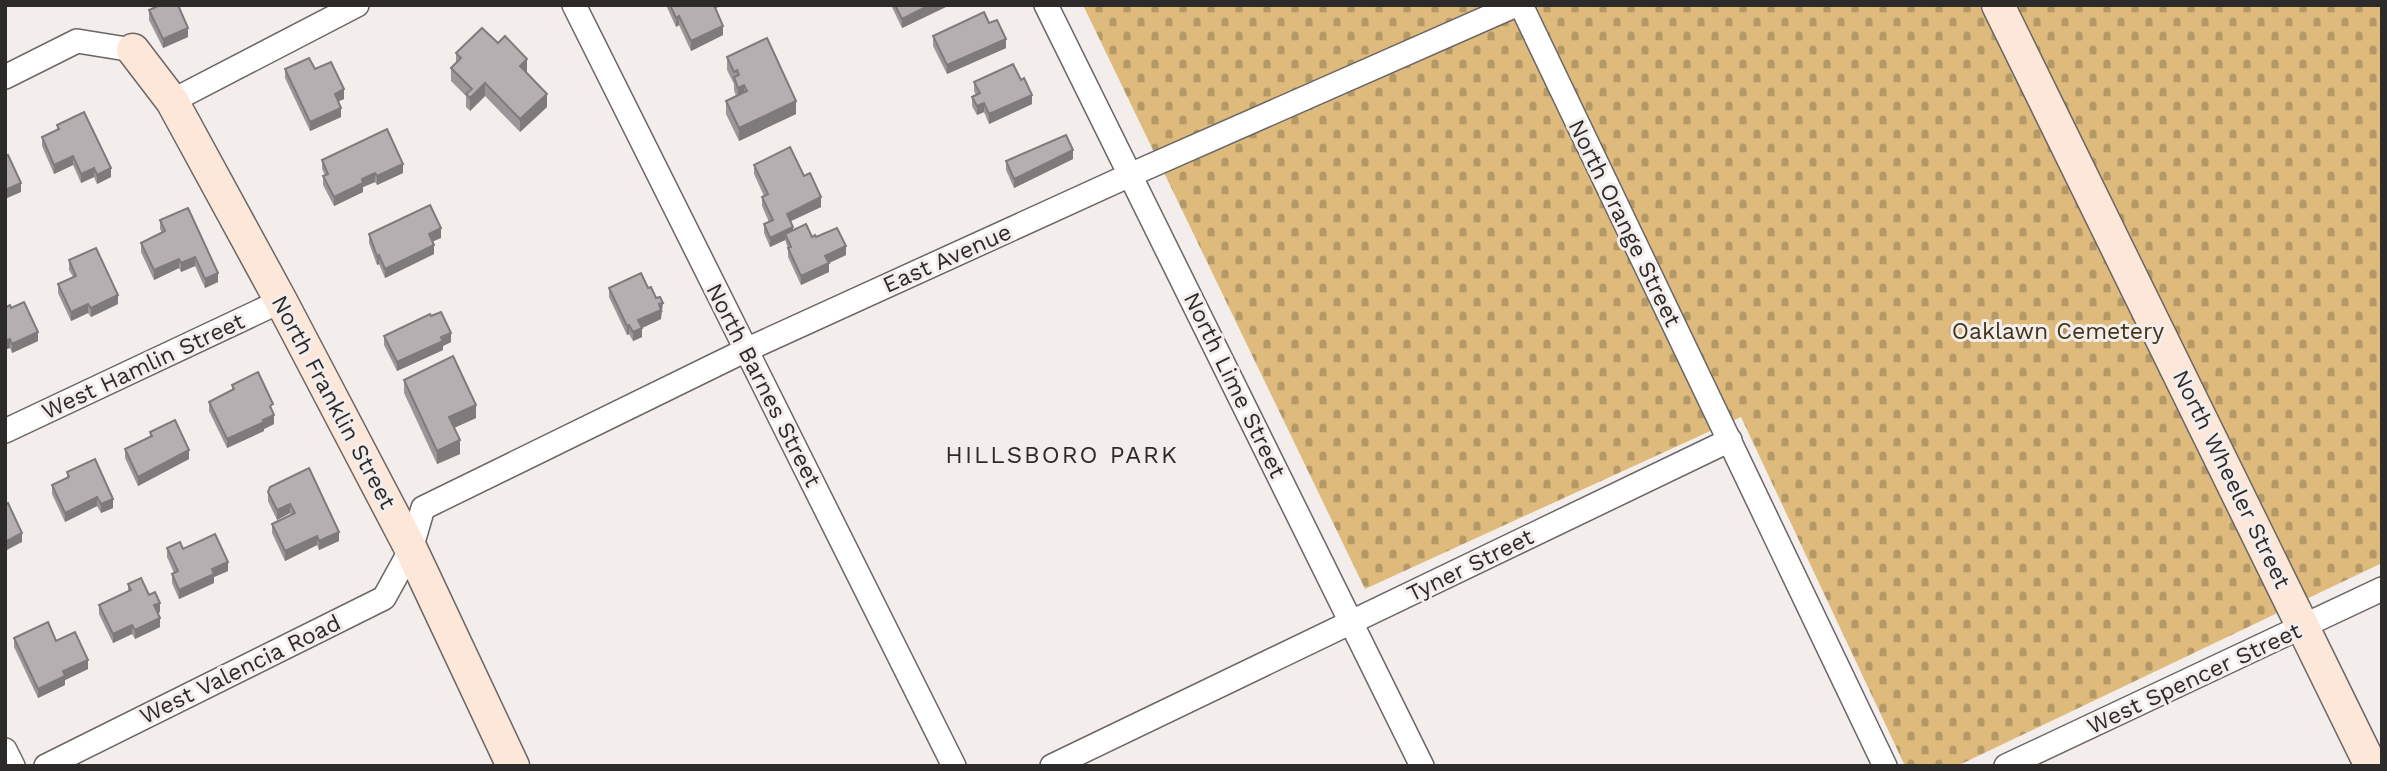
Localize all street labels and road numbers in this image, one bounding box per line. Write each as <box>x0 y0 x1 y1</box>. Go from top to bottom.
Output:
street label: North Orange Street <box>1563 115 1687 331</box>
street label: East Avenue <box>879 218 1016 299</box>
street label: North Barnes Street <box>700 279 827 492</box>
street label: North Lime Street <box>1178 288 1291 483</box>
street label: North Franklin Street <box>266 291 401 514</box>
street label: West Hamlin Street <box>38 308 249 425</box>
street label: North Wheeler Street <box>2167 366 2296 593</box>
street label: Tyner Street <box>1403 523 1538 608</box>
street label: West Valencia Road <box>135 609 345 730</box>
street label: West Spencer Street <box>2083 617 2306 740</box>

